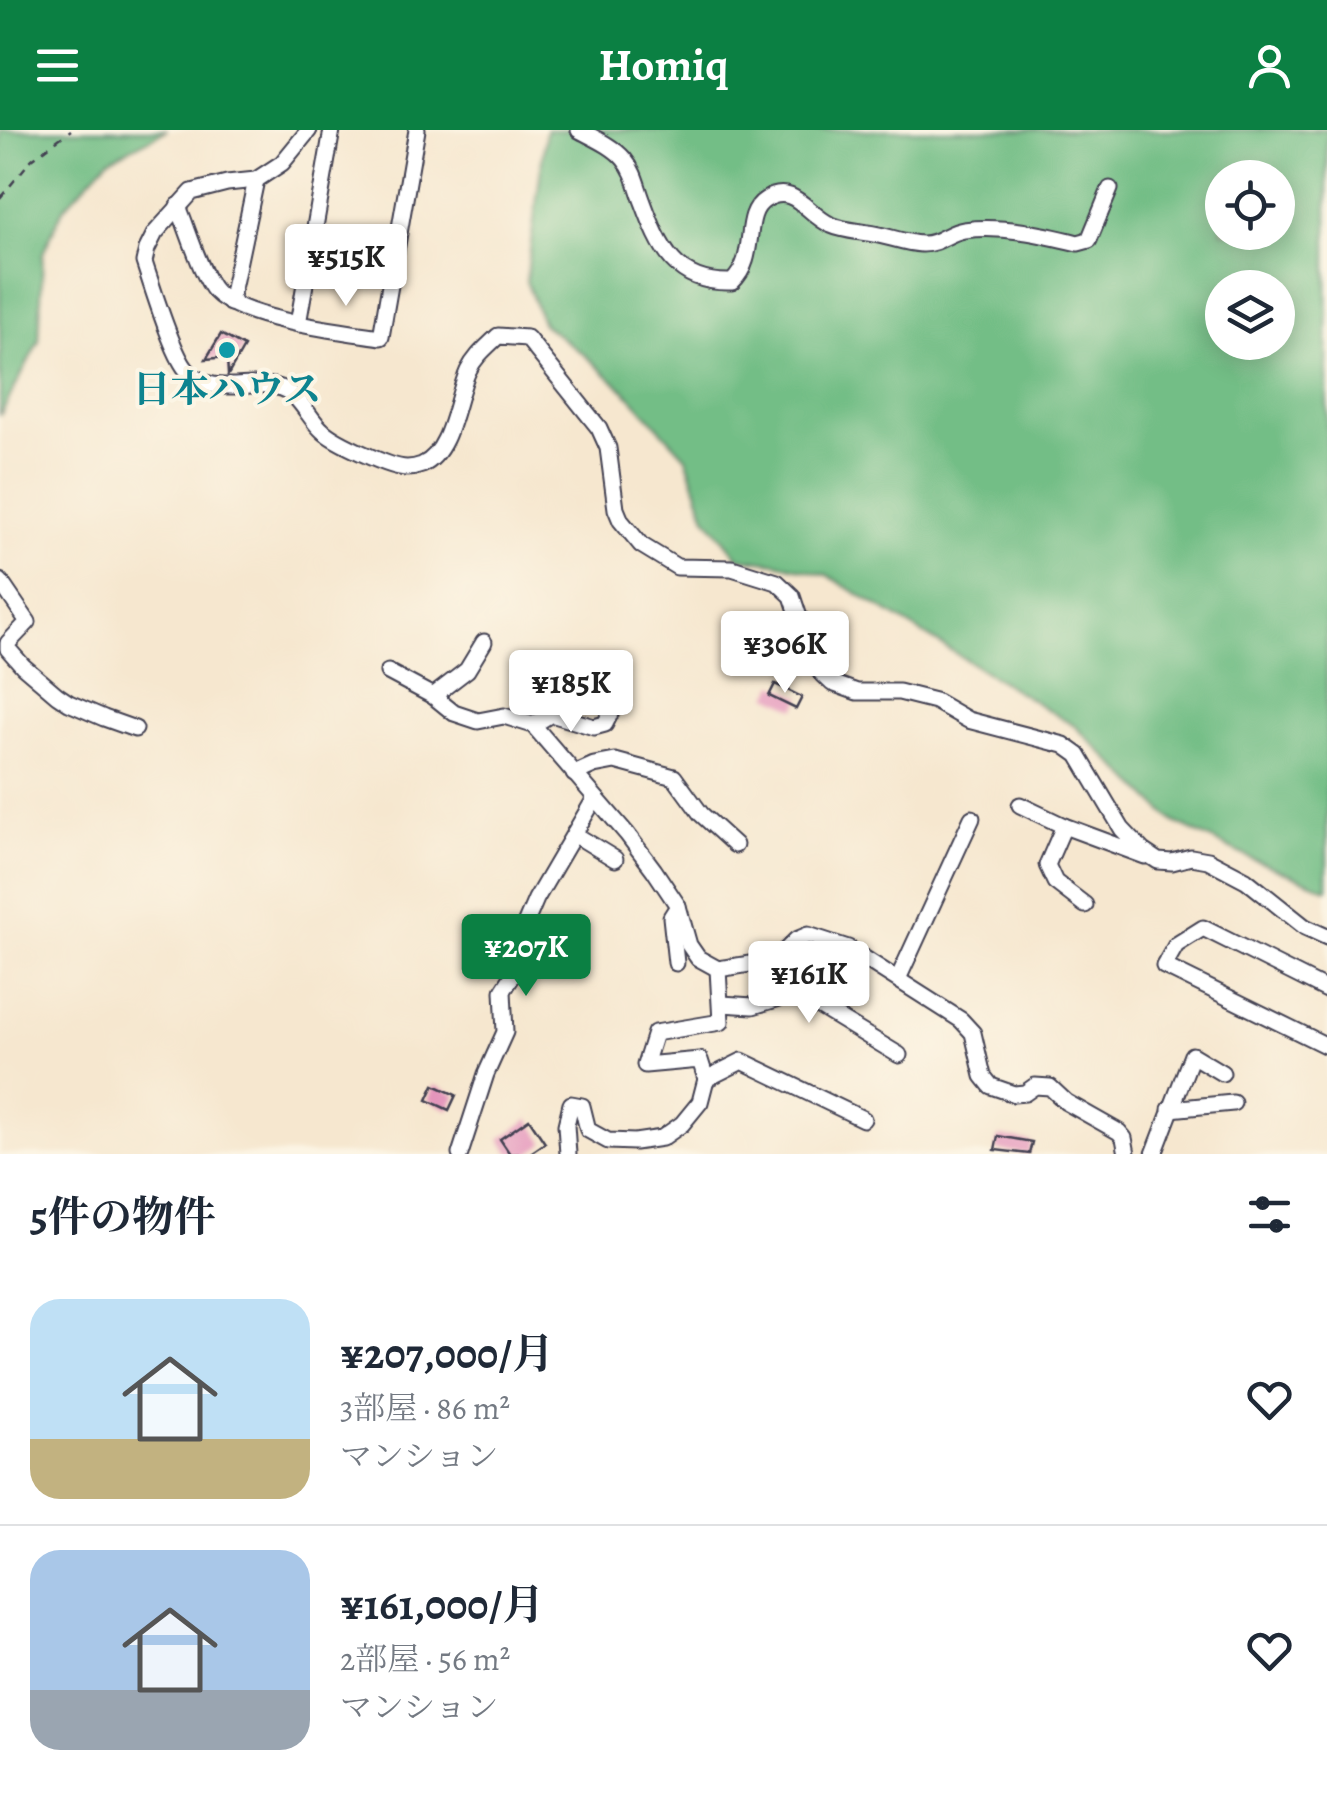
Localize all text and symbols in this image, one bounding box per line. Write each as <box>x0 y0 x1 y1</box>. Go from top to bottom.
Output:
text: Homiq <box>598 34 729 96</box>
icon: menu <box>30 38 85 93</box>
icon: person <box>1242 38 1297 93</box>
map controls <box>1205 160 1295 360</box>
button: locate <box>1205 160 1295 250</box>
pin: ¥515K <box>276 224 416 309</box>
text: ¥515K <box>307 234 385 278</box>
button: layers <box>1205 270 1295 360</box>
marker: 日本ハウス <box>216 339 238 361</box>
place label: 日本ハウス <box>133 363 321 415</box>
pin: ¥306K <box>715 611 855 696</box>
text: ¥306K <box>743 621 827 665</box>
pin: ¥185K <box>501 650 641 735</box>
text: ¥185K <box>531 660 611 704</box>
pin: ¥207K <box>456 914 596 999</box>
text: ¥207K <box>484 924 568 968</box>
pin: ¥161K <box>739 941 879 1026</box>
text: ¥161K <box>770 951 848 995</box>
icon: filters <box>1242 1187 1297 1242</box>
text: 5件の物件 <box>30 1188 216 1245</box>
text: ¥207,000/月 <box>340 1325 554 1382</box>
icon: home <box>110 1339 230 1459</box>
icon: heart <box>1242 1372 1297 1427</box>
text: 3部屋 · 86 m² <box>340 1386 510 1430</box>
text: マンション <box>340 1434 499 1478</box>
text: ¥161,000/月 <box>340 1576 544 1633</box>
icon: home <box>110 1590 230 1710</box>
icon: heart <box>1242 1623 1297 1678</box>
text: 2部屋 · 56 m² <box>340 1637 510 1681</box>
text: マンション <box>340 1685 499 1729</box>

